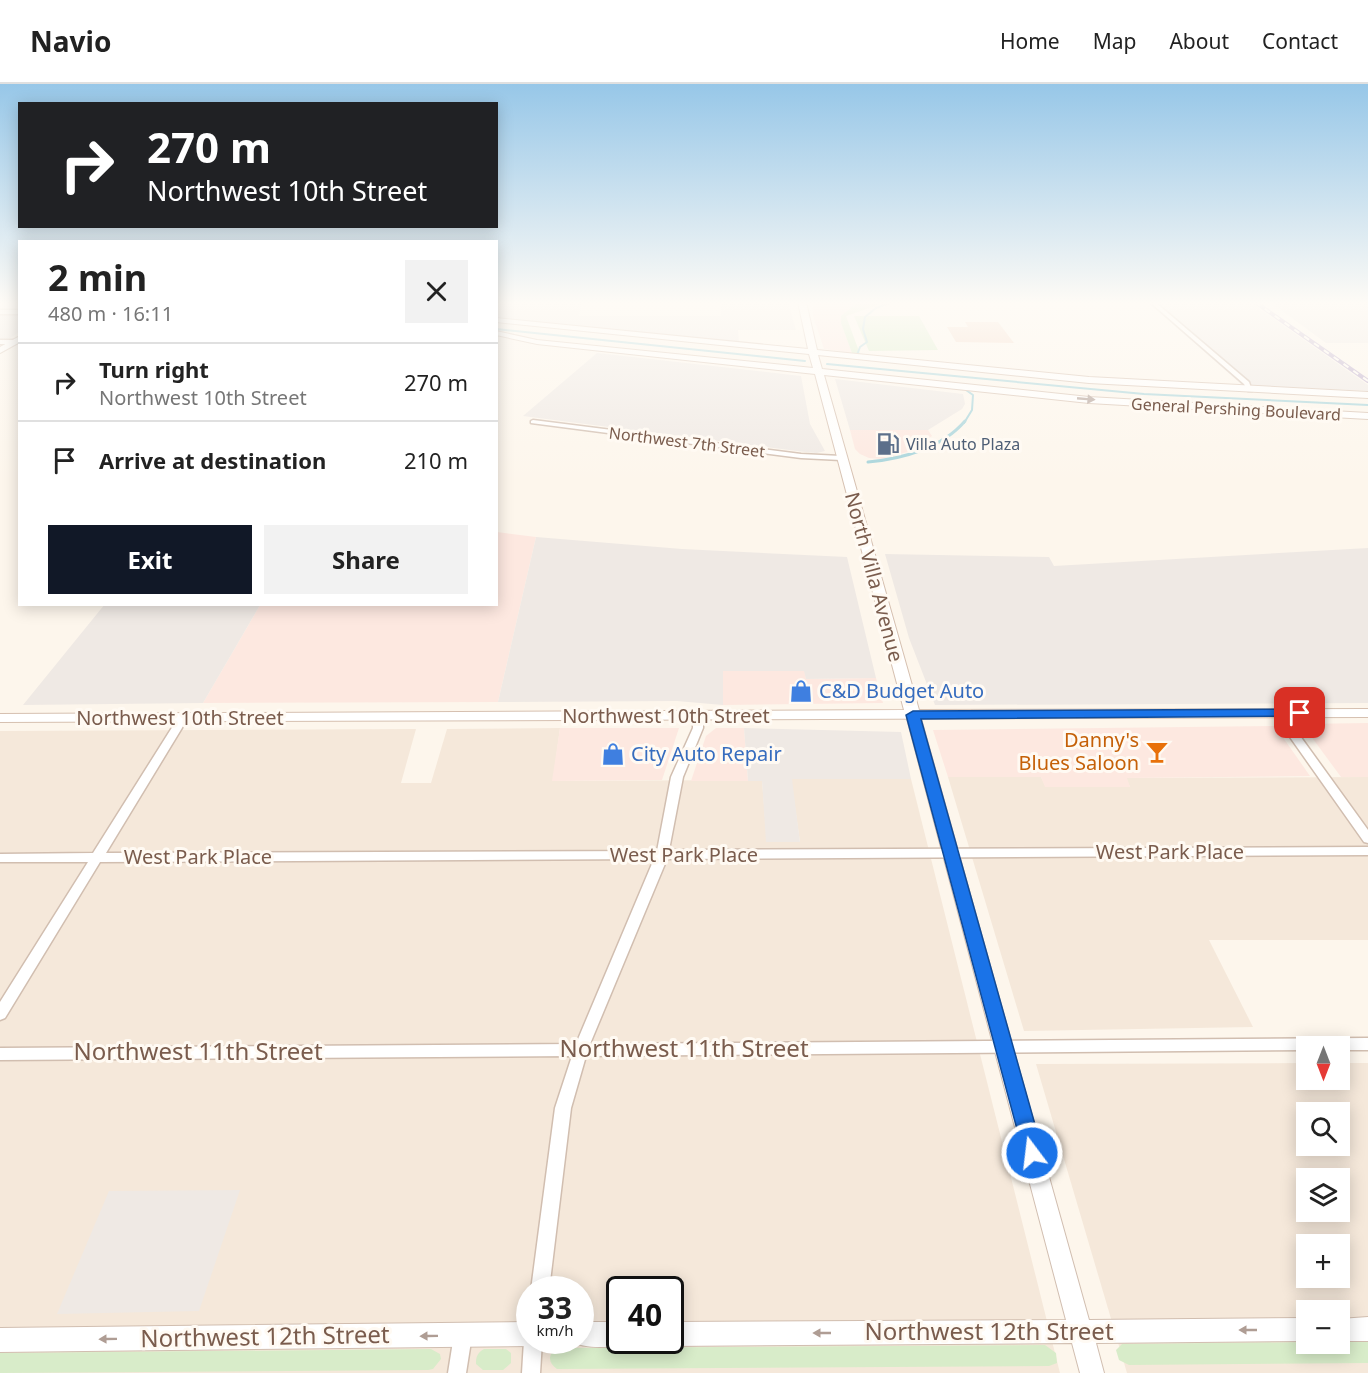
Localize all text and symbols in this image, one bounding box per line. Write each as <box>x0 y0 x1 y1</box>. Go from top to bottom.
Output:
text: Navio <box>30 22 111 60</box>
text: Home <box>1000 27 1060 55</box>
text: Map <box>1093 27 1136 55</box>
text: About <box>1169 27 1229 55</box>
text: Contact <box>1262 27 1338 55</box>
text: 270 m <box>147 118 271 175</box>
icon: right <box>48 126 126 204</box>
text: Northwest 10th Street <box>147 172 427 209</box>
text: 2 min <box>48 253 147 302</box>
button: close <box>405 260 468 323</box>
text: 480 m · 16:11 <box>48 300 173 327</box>
text: Turn right <box>99 354 209 384</box>
icon: right <box>48 366 81 399</box>
text: 270 m <box>404 367 468 397</box>
text: Northwest 10th Street <box>99 384 307 411</box>
street label: General Pershing Boulevard <box>1131 393 1341 425</box>
one-way arrow <box>1076 394 1095 404</box>
street label: Northwest 7th Street <box>608 422 766 463</box>
fuel station icon: Villa Auto Plaza <box>875 431 901 457</box>
place label: Villa Auto Plaza <box>906 433 1020 455</box>
icon: arrive <box>48 444 81 477</box>
text: Arrive at destination <box>99 445 326 475</box>
text: 210 m <box>404 445 468 475</box>
street label: North Villa Avenue <box>839 489 910 665</box>
button: Exit <box>48 525 252 594</box>
button: Share <box>264 525 468 594</box>
place label: C&D Budget Auto <box>819 677 984 704</box>
shop icon: C&D Budget Auto <box>788 678 814 704</box>
pin <box>1274 687 1325 738</box>
icon: arrive <box>1283 696 1316 729</box>
street label: Northwest 10th Street <box>562 702 770 729</box>
street label: Northwest 10th Street <box>76 704 284 731</box>
place label: Danny's Blues Saloon <box>1019 726 1139 776</box>
bar icon: Danny's Blues Saloon <box>1144 739 1170 765</box>
place label: City Auto Repair <box>631 740 782 767</box>
shop icon: City Auto Repair <box>600 741 626 767</box>
street label: West Park Place <box>1096 838 1244 865</box>
street label: West Park Place <box>610 841 758 868</box>
street label: West Park Place <box>124 843 272 870</box>
street label: Northwest 11th Street <box>559 1031 809 1064</box>
street label: Northwest 11th Street <box>73 1034 323 1067</box>
north arrow <box>1296 1036 1350 1090</box>
map controls <box>1296 1036 1350 1354</box>
button: search <box>1296 1102 1350 1156</box>
position arrow <box>1000 1121 1064 1185</box>
button: layers <box>1296 1168 1350 1222</box>
button: + <box>1296 1234 1350 1288</box>
speed limit sign: 40 <box>606 1276 684 1354</box>
text: 33 <box>538 1287 572 1328</box>
button: − <box>1296 1300 1350 1354</box>
street label: Northwest 12th Street <box>864 1314 1114 1347</box>
street label: Northwest 12th Street <box>140 1317 390 1354</box>
text: km/h <box>537 1320 573 1340</box>
one-way arrow <box>1239 1325 1258 1335</box>
one-way arrow <box>813 1328 832 1338</box>
one-way arrow <box>420 1331 439 1340</box>
one-way arrow <box>99 1334 118 1344</box>

